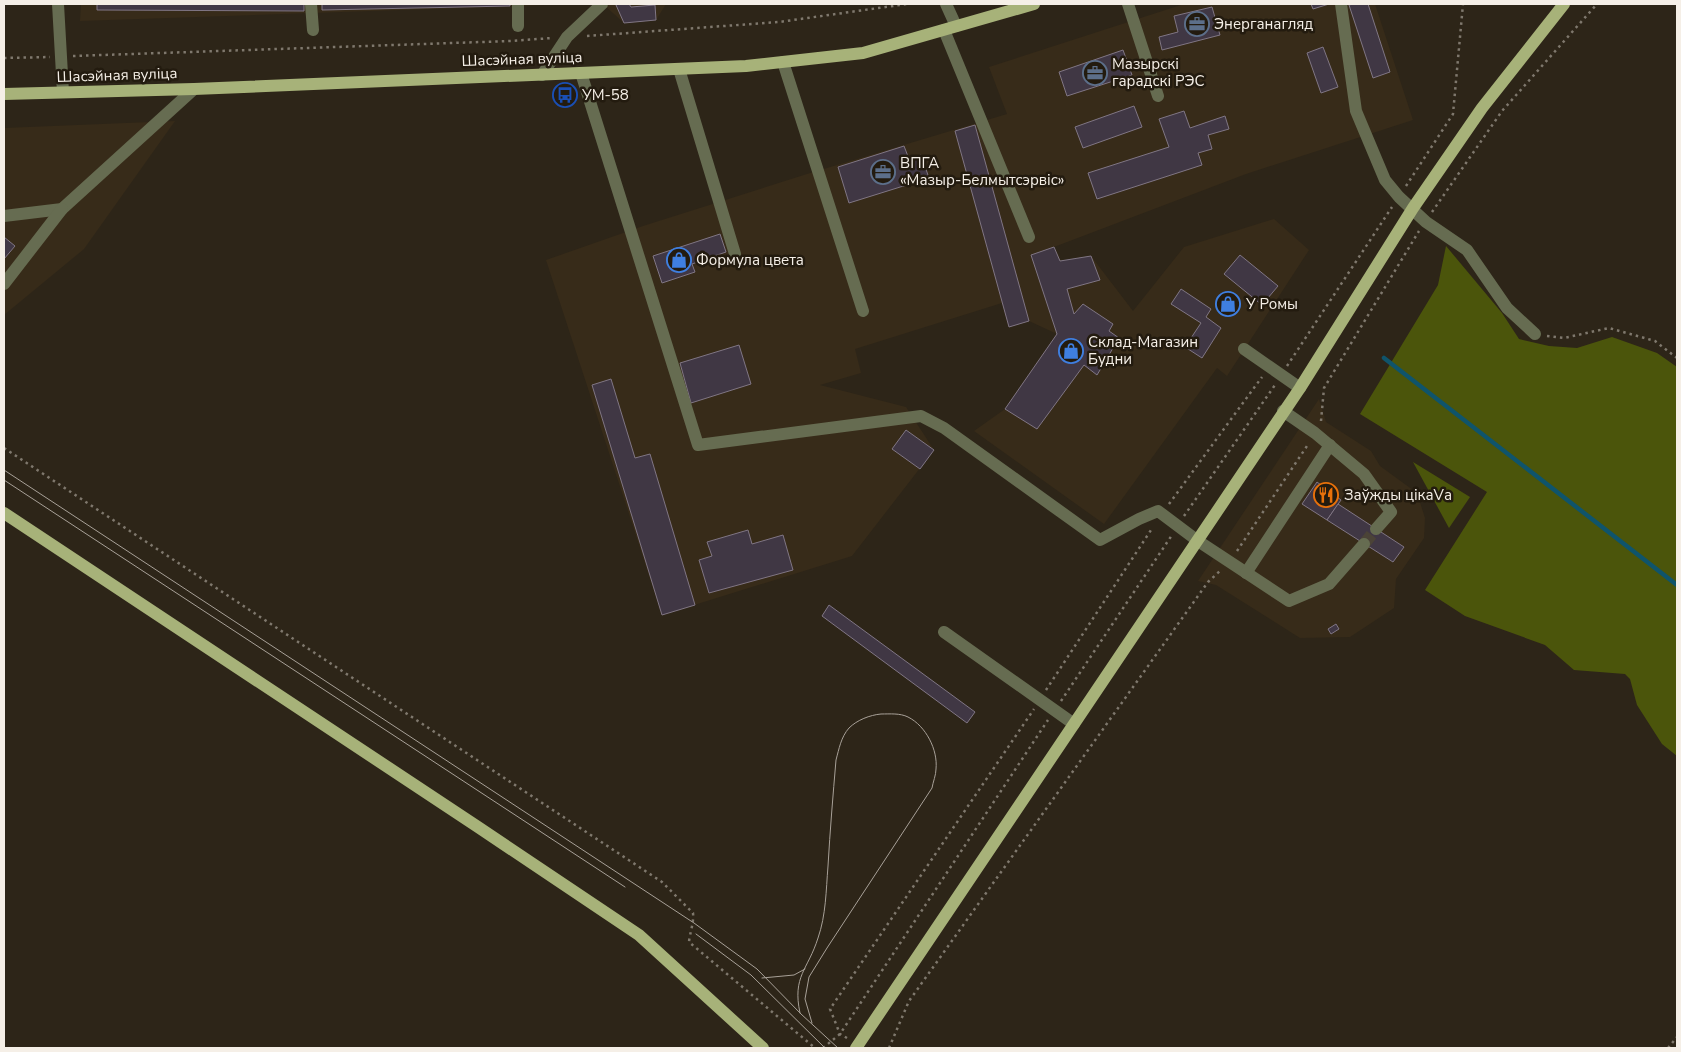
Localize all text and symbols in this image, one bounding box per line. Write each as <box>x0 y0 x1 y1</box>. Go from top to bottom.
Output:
office icon: Энерганагляд <box>1184 11 1210 37</box>
place label: Энерганагляд <box>1214 14 1313 34</box>
street label: Шасэйная вуліца <box>461 47 583 71</box>
place label: Мазырскі гарадскі РЭС <box>1112 54 1205 91</box>
office icon: Мазырскі гарадскі РЭС <box>1082 60 1108 86</box>
street label: Шасэйная вуліца <box>56 63 178 87</box>
bus stop icon: УМ-58 <box>552 82 578 108</box>
place label: УМ-58 <box>581 85 629 105</box>
place label: ВПГА «Мазыр-Белмытсэрвіс» <box>900 153 1064 190</box>
office icon: ВПГА «Мазыр-Белмытсэрвіс» <box>870 159 896 185</box>
shop icon: Формула цвета <box>666 247 692 273</box>
place label: Формула цвета <box>696 250 804 270</box>
shop icon: У Ромы <box>1215 291 1241 317</box>
place label: У Ромы <box>1245 294 1298 314</box>
place label: Склад-Магазин Будни <box>1088 332 1198 369</box>
shop icon: Склад-Магазин Будни <box>1058 338 1084 364</box>
restaurant icon: Заўжды цікаVа <box>1313 482 1339 508</box>
place label: Заўжды цікаVа <box>1344 485 1452 505</box>

